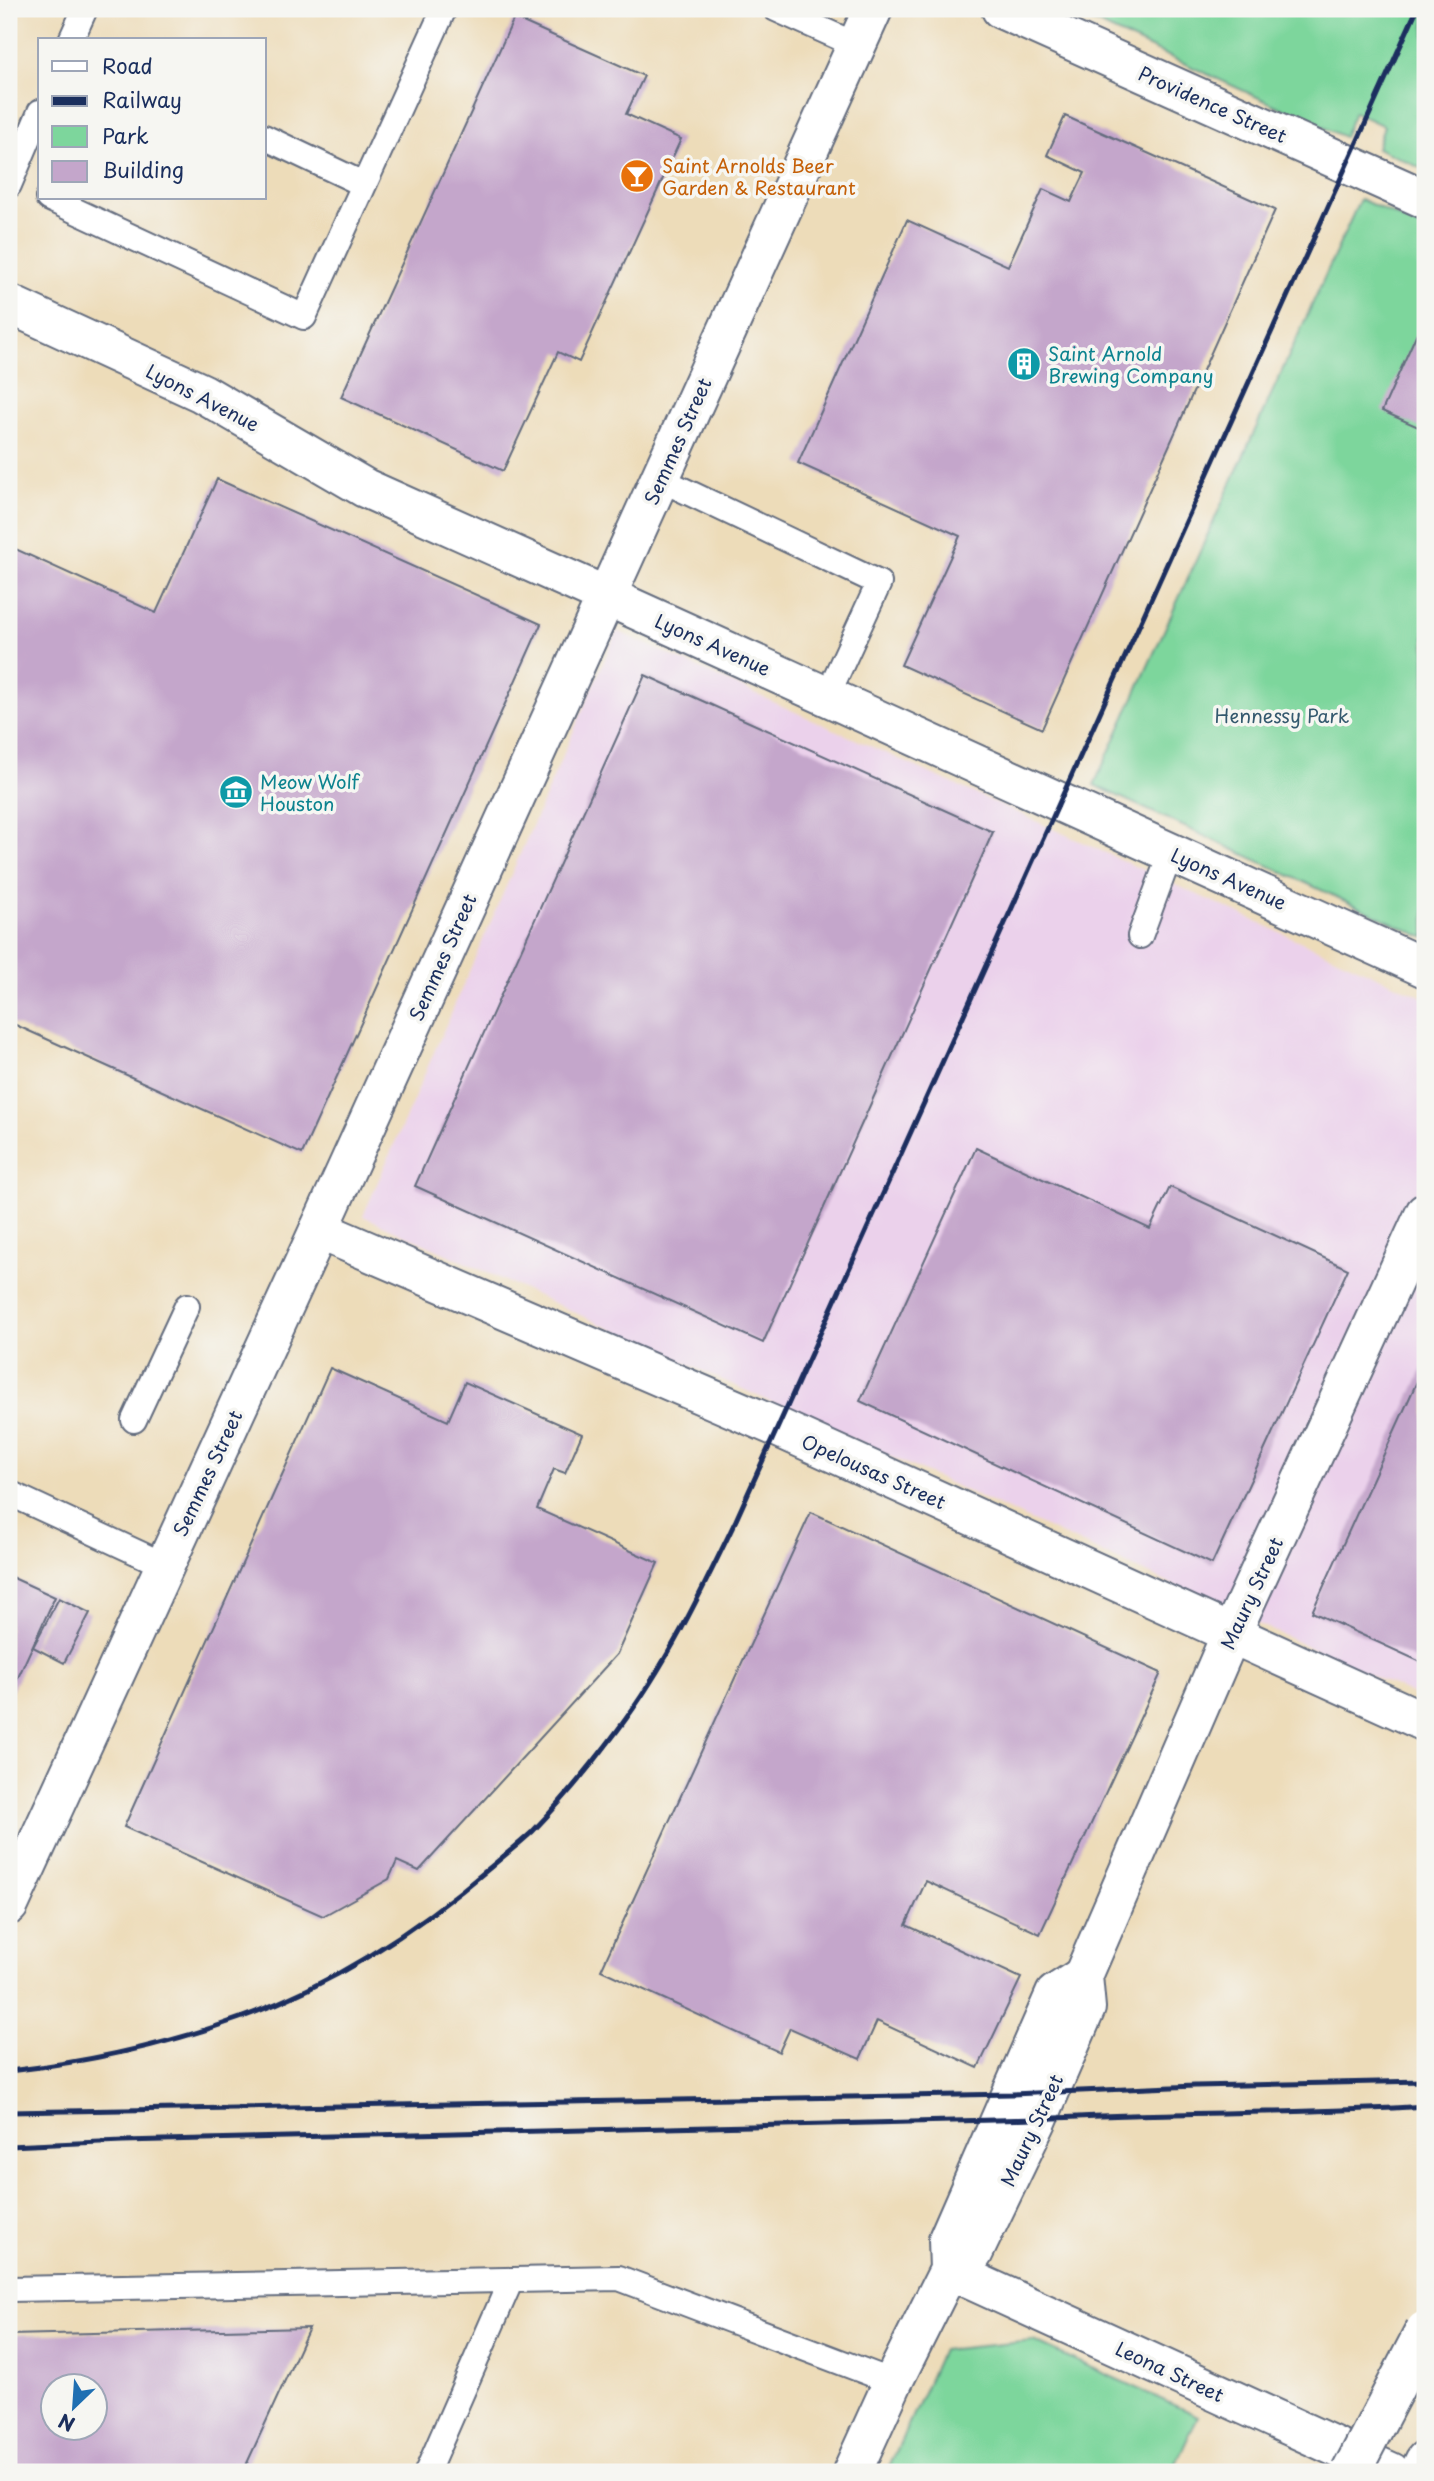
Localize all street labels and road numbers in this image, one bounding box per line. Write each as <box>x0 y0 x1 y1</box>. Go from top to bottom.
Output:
street label: Providence Street <box>1134 59 1292 149</box>
street label: Lyons Avenue <box>142 356 264 438</box>
street label: Semmes Street <box>636 373 718 509</box>
street label: Lyons Avenue <box>651 606 775 682</box>
street label: Lyons Avenue <box>1167 840 1291 916</box>
street label: Semmes Street <box>401 889 483 1025</box>
street label: Semmes Street <box>165 1405 249 1541</box>
street label: Opelousas Street <box>797 1427 951 1515</box>
street label: Maury Street <box>1213 1532 1289 1654</box>
street label: Maury Street <box>993 2069 1069 2191</box>
street label: Leona Street <box>1111 2334 1229 2408</box>

